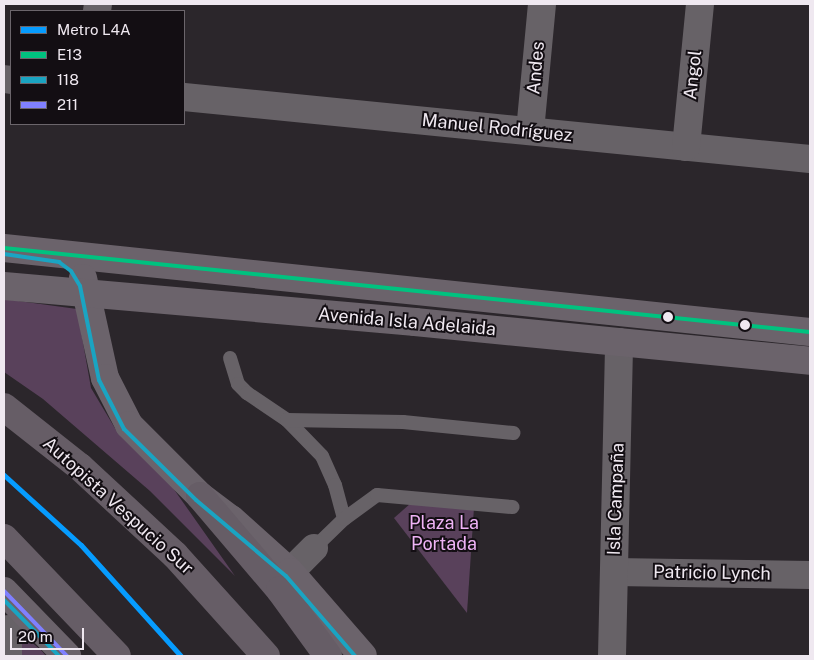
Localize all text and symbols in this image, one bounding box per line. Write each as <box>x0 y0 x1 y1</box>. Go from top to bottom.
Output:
legend <box>10 10 185 125</box>
text: Metro L4A <box>57 21 131 38</box>
street label: Andes <box>523 41 549 95</box>
text: E13 <box>57 46 82 63</box>
street label: Angol <box>680 49 706 101</box>
text: 118 <box>57 71 79 88</box>
text: 211 <box>57 96 78 113</box>
street label: Manuel Rodríguez <box>421 109 573 147</box>
street label: Avenida Isla Adelaida <box>317 303 497 341</box>
unlabelled marker <box>663 312 673 322</box>
unlabelled marker <box>740 320 750 330</box>
street label: Autopista Vespucio Sur <box>38 433 198 579</box>
street label: Isla Campaña <box>603 442 629 556</box>
park label: Plaza La Portada <box>409 513 479 556</box>
street label: Patricio Lynch <box>653 561 771 585</box>
scale bar <box>12 618 86 650</box>
text: 20 m <box>18 628 53 645</box>

